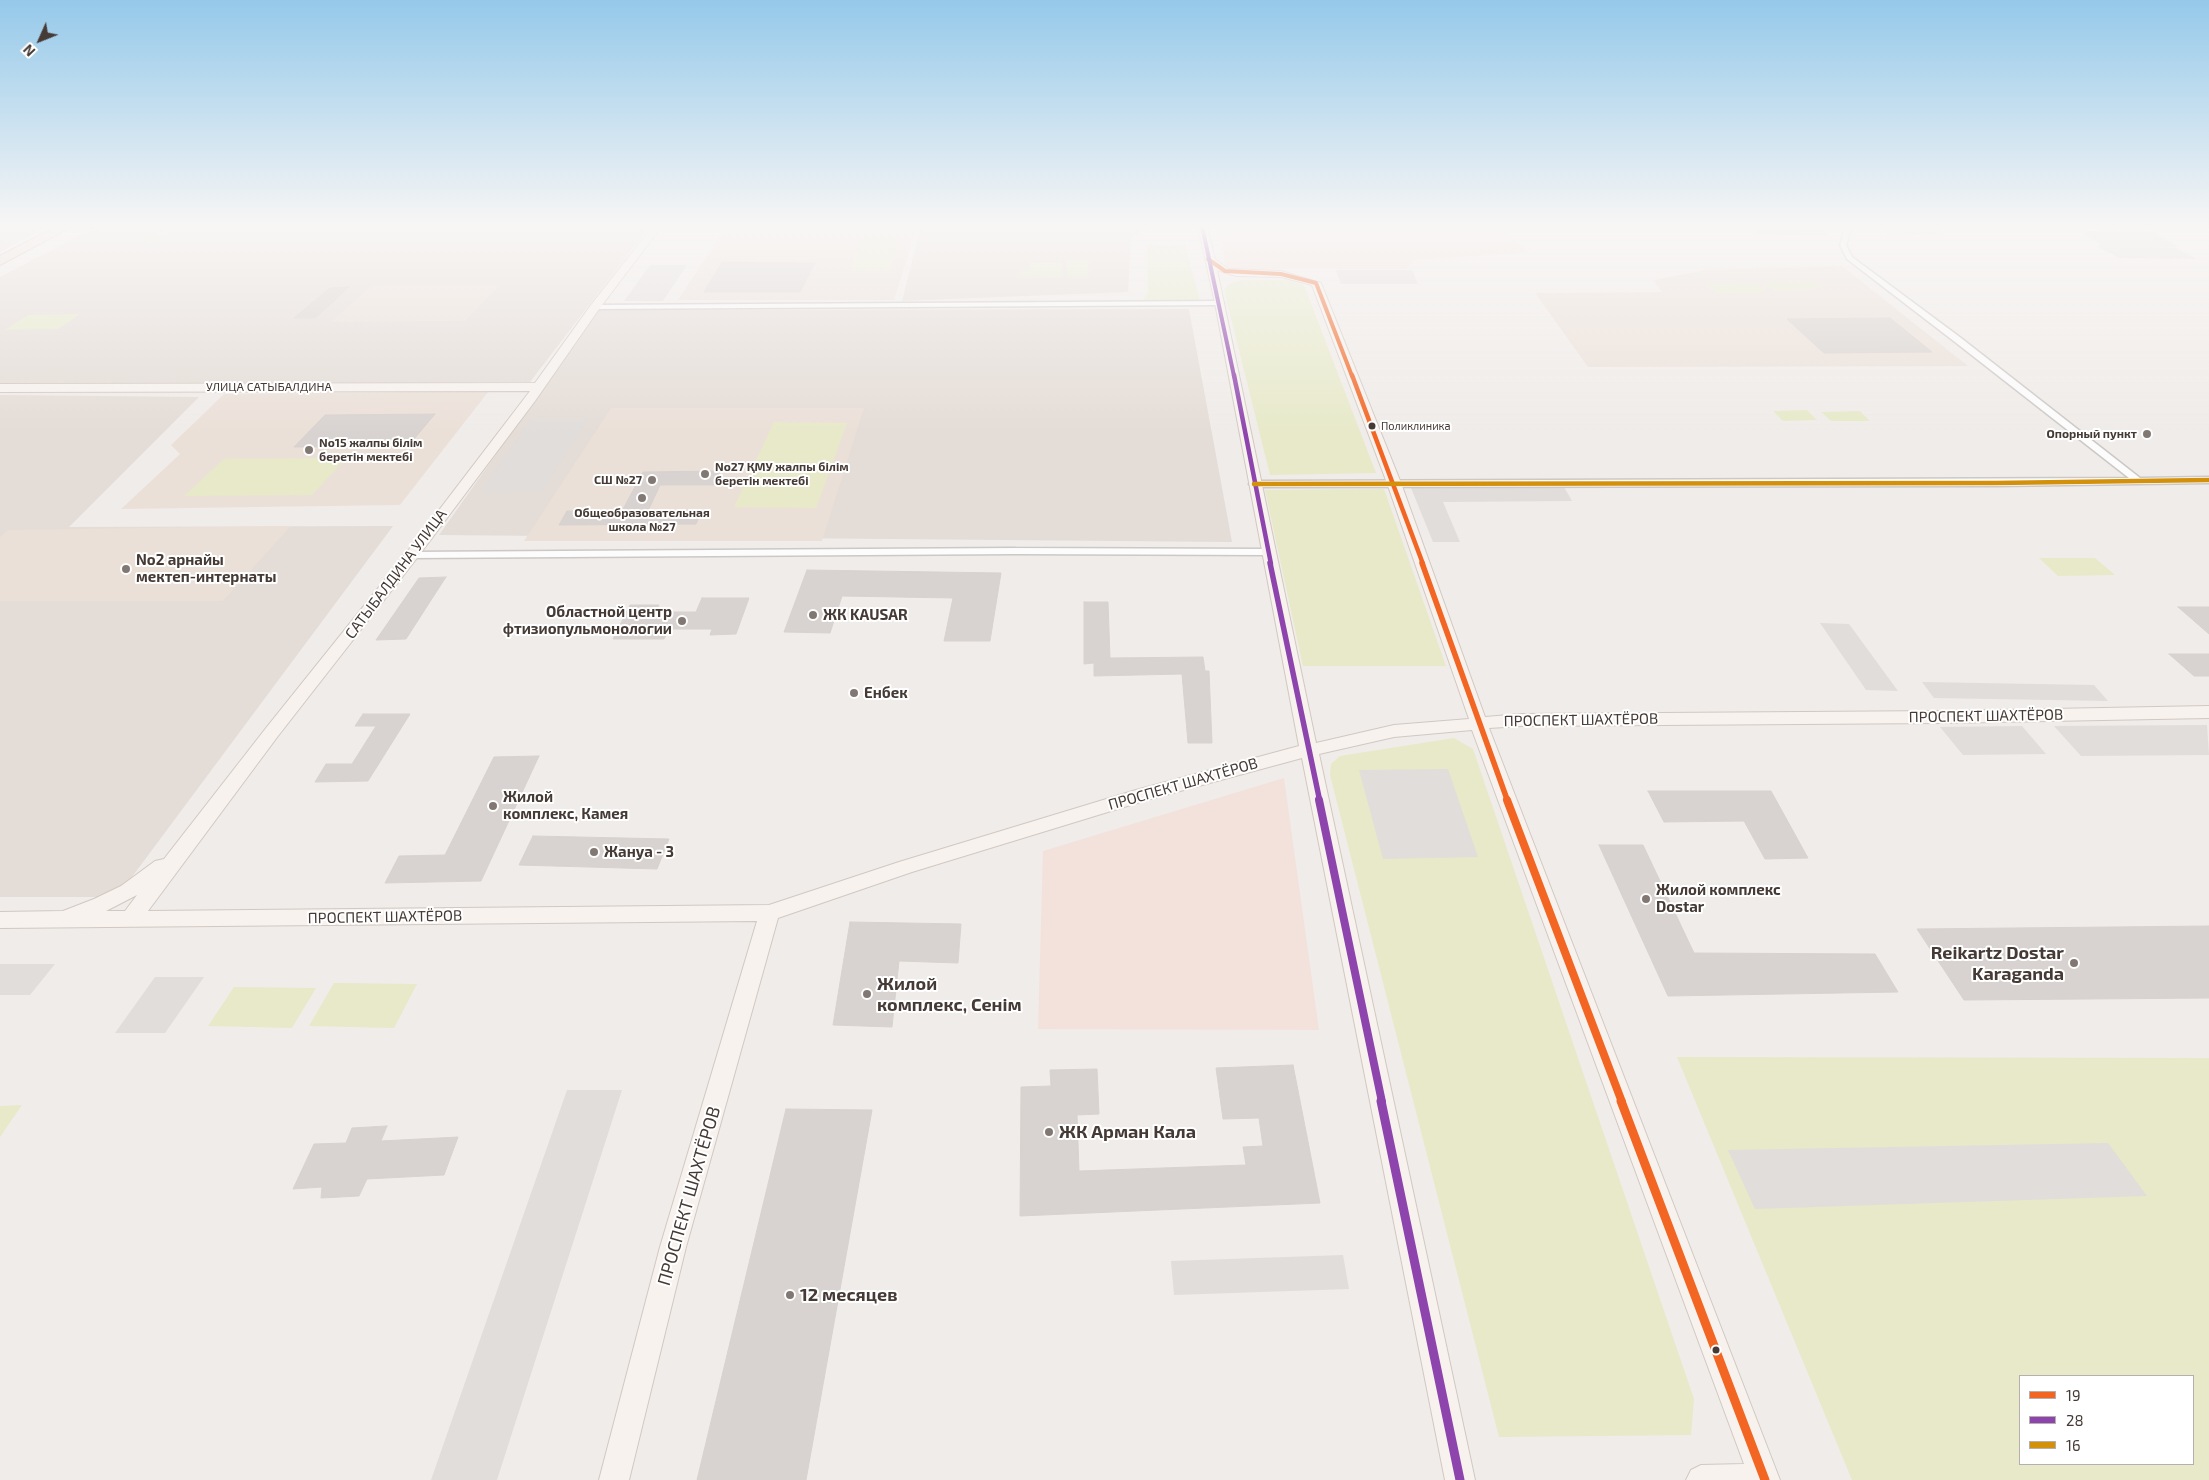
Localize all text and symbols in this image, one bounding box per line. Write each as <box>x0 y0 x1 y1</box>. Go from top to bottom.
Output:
north arrow <box>15 15 65 65</box>
text: N <box>19 41 38 60</box>
street label: УЛИЦА САТЫБАЛДИНА <box>206 380 332 394</box>
place label: Поликлиника <box>1381 419 1451 433</box>
marker: Поликлиника <box>1367 421 1377 431</box>
place label: Опорный пункт <box>2046 427 2137 441</box>
marker: Опорный пункт <box>2141 428 2153 440</box>
place label: No15 жалпы білім беретін мектебі <box>319 436 423 464</box>
marker: No15 жалпы білім беретін мектебі <box>303 444 315 456</box>
place label: No27 ҚМУ жалпы білім беретін мектебі <box>715 460 849 488</box>
marker: No27 ҚМУ жалпы білім беретін мектебі <box>699 468 711 480</box>
place label: СШ №27 <box>594 473 642 487</box>
marker: СШ №27 <box>646 474 658 486</box>
marker: Общеобразовательная школа №27 <box>636 492 648 504</box>
street label: САТЫБАЛДИНА УЛИЦА <box>341 506 451 642</box>
place label: Общеобразовательная школа №27 <box>574 506 710 534</box>
place label: No2 арнайы мектеп-интернаты <box>136 551 277 586</box>
marker: No2 арнайы мектеп-интернаты <box>120 563 132 575</box>
place label: Областной центр фтизиопульмонологии <box>503 603 672 638</box>
place label: ЖК KAUSAR <box>823 606 908 624</box>
marker: ЖК KAUSAR <box>807 609 819 621</box>
marker: Областной центр фтизиопульмонологии <box>676 615 688 627</box>
place label: Енбек <box>864 684 908 702</box>
marker: Енбек <box>848 687 860 699</box>
street label: ПРОСПЕКТ ШАХТЁРОВ <box>1909 706 2063 726</box>
street label: ПРОСПЕКТ ШАХТЁРОВ <box>1504 710 1658 730</box>
street label: ПРОСПЕКТ ШАХТЁРОВ <box>1106 754 1260 814</box>
place label: Жилой комплекс, Камея <box>503 788 628 823</box>
marker: Жилой комплекс, Камея <box>487 800 499 812</box>
place label: Жануа - 3 <box>604 843 674 861</box>
marker: Жануа - 3 <box>588 846 600 858</box>
place label: Жилой комплекс Dostar <box>1656 881 1781 916</box>
marker: Жилой комплекс Dostar <box>1640 893 1652 905</box>
street label: ПРОСПЕКТ ШАХТЁРОВ <box>308 907 462 927</box>
place label: Reikartz Dostar Karaganda <box>1931 942 2064 984</box>
marker: Reikartz Dostar Karaganda <box>2068 957 2080 969</box>
place label: Жилой комплекс, Сенiм <box>877 973 1022 1016</box>
marker: Жилой комплекс, Сенiм <box>861 988 873 1000</box>
street label: ПРОСПЕКТ ШАХТЁРОВ <box>653 1104 725 1288</box>
place label: ЖК Арман Кала <box>1059 1121 1196 1143</box>
marker: ЖК Арман Кала <box>1043 1126 1055 1138</box>
place label: 12 месяцев <box>800 1284 897 1306</box>
marker: 12 месяцев <box>784 1289 796 1301</box>
unlabelled marker <box>1711 1345 1721 1355</box>
legend <box>2019 1375 2194 1465</box>
text: 19 <box>2066 1386 2081 1404</box>
text: 28 <box>2066 1411 2084 1429</box>
text: 16 <box>2066 1436 2081 1454</box>

